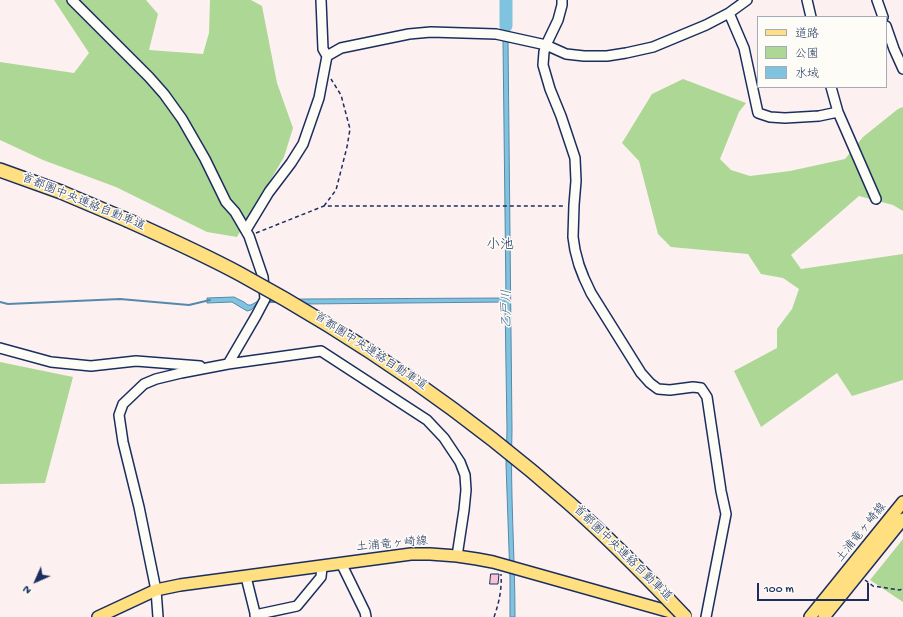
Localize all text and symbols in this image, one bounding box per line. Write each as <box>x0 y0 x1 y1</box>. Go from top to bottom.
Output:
legend <box>757 16 887 88</box>
text: 道路 <box>795 28 819 42</box>
text: 公園 <box>795 48 819 62</box>
text: 水域 <box>795 68 819 82</box>
street label: 首都圏中央連絡自動車道 <box>19 172 147 234</box>
district label: 小池 <box>486 238 514 254</box>
water label: 乙戸川 <box>500 290 516 328</box>
street label: 首都圏中央連絡自動車道 <box>311 310 429 394</box>
street label: 土浦竜ヶ崎線 <box>834 500 890 566</box>
street label: 首都圏中央連絡自動車道 <box>570 503 674 605</box>
street label: 土浦竜ヶ崎線 <box>356 535 428 555</box>
north arrow <box>16 561 56 601</box>
scale bar <box>759 575 871 601</box>
text: N <box>21 583 34 596</box>
text: 100 m <box>764 583 794 597</box>

